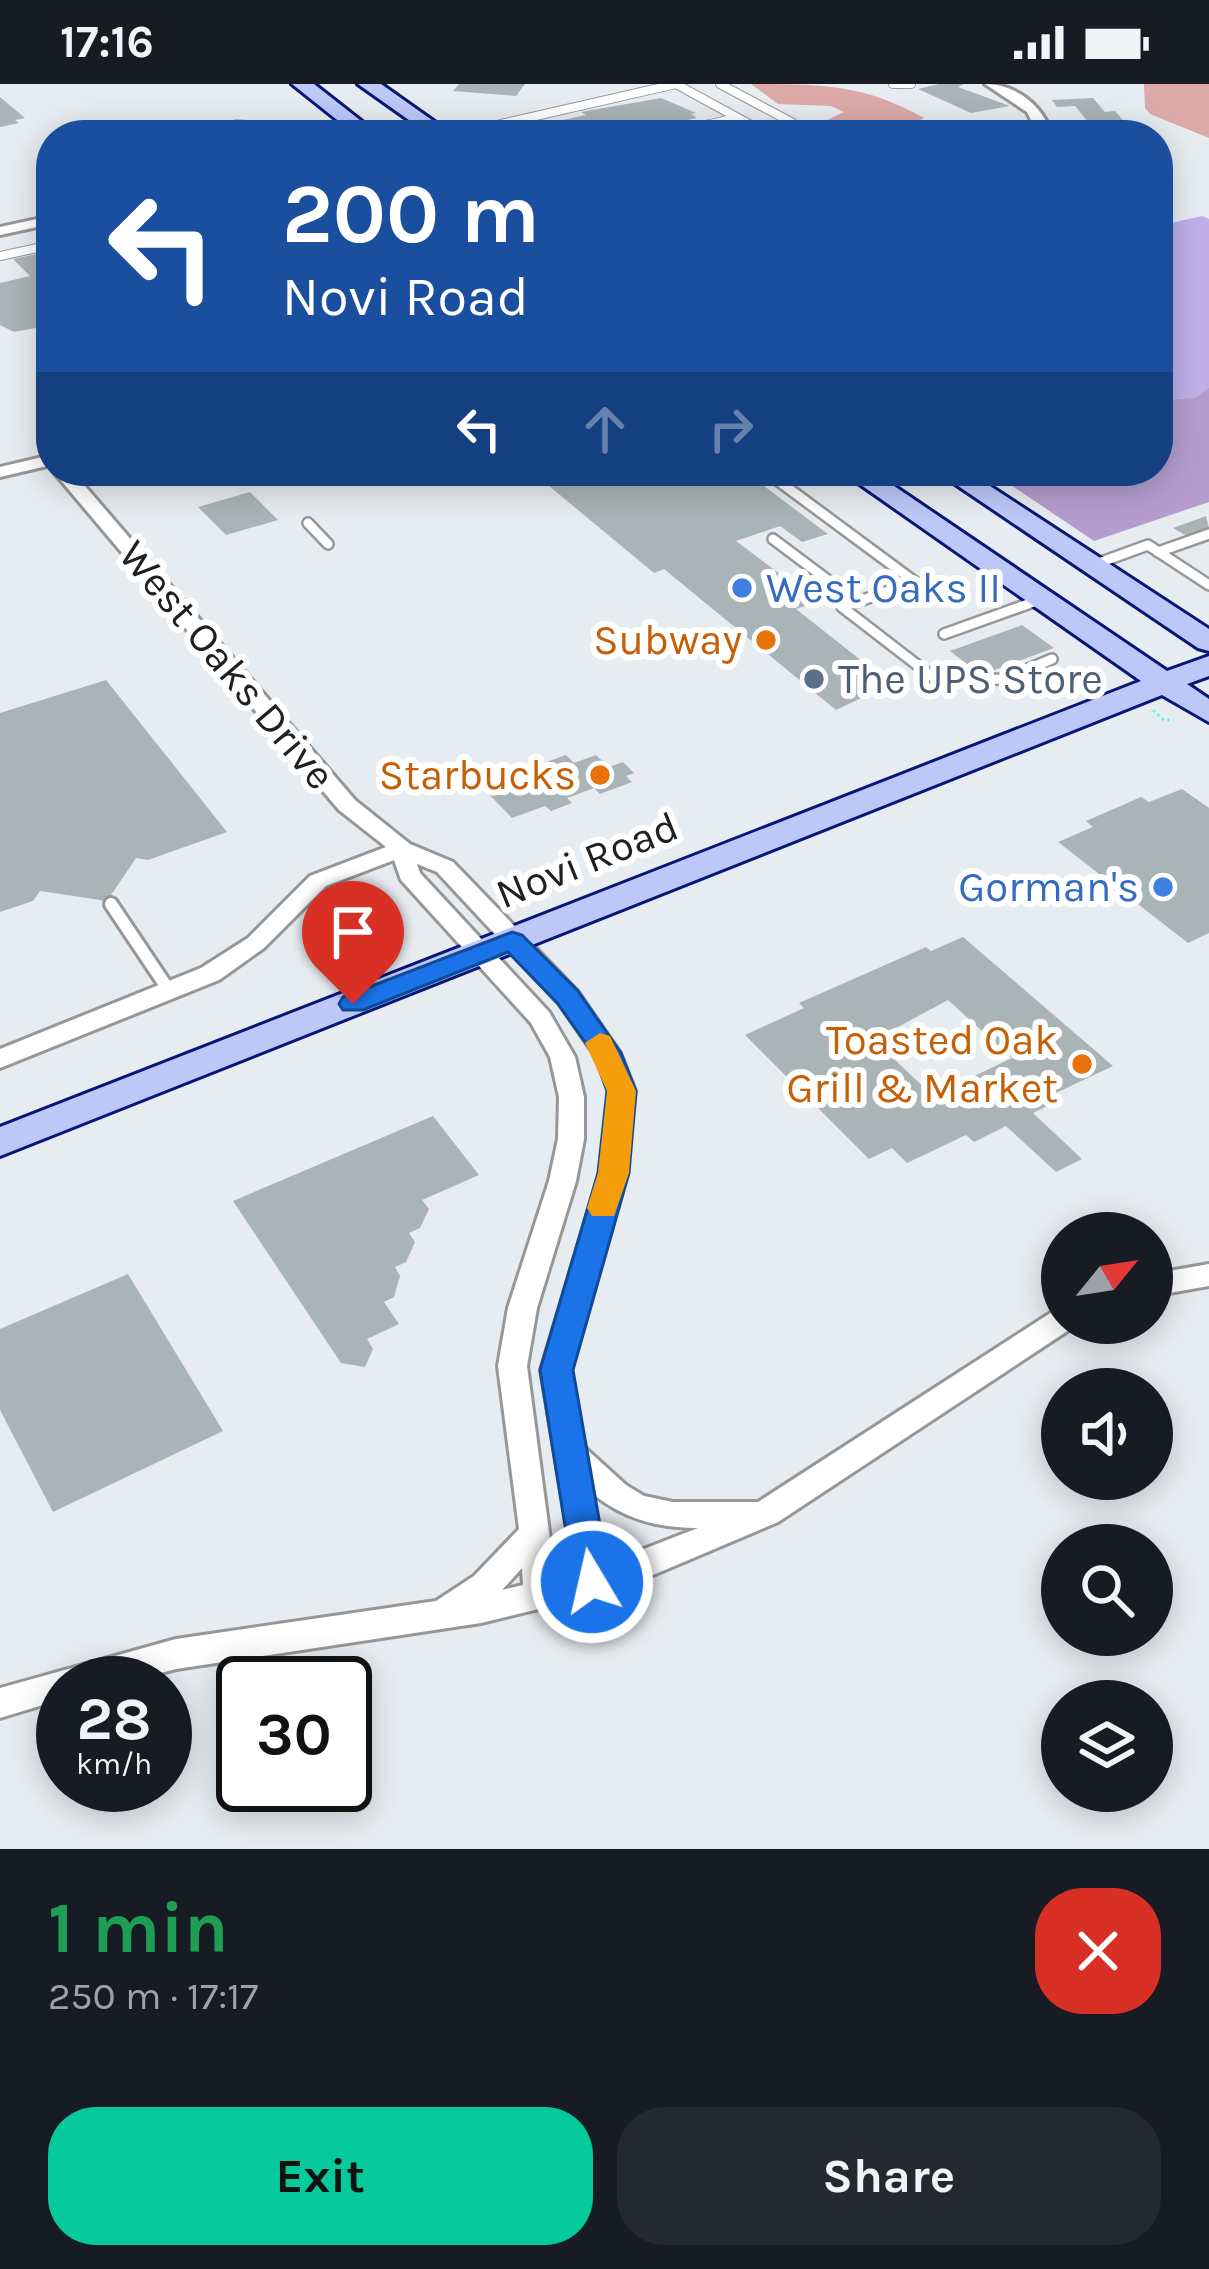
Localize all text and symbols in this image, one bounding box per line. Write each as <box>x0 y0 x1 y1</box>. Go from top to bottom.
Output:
text: 17:16 <box>60 16 154 68</box>
text: 200 m <box>282 165 540 263</box>
icon: left <box>84 168 240 324</box>
text: Novi Road <box>282 265 529 329</box>
icon: left <box>446 396 512 462</box>
icon: ahead <box>572 396 638 462</box>
icon: right <box>698 396 764 462</box>
street label: West Oaks Drive <box>108 530 346 800</box>
place label: West Oaks II <box>766 563 1001 613</box>
marker: West Oaks II <box>729 575 755 601</box>
place label: Subway <box>593 615 742 665</box>
marker: Subway <box>753 627 779 653</box>
place label: The UPS Store <box>838 654 1103 704</box>
marker: The UPS Store <box>801 666 827 692</box>
place label: Starbucks <box>379 750 576 800</box>
marker: Starbucks <box>587 762 613 788</box>
street label: Novi Road <box>489 801 685 919</box>
place label: Gorman's <box>958 862 1139 912</box>
marker: Gorman's <box>1150 874 1176 900</box>
pin <box>302 881 404 1004</box>
icon: arrive <box>320 899 386 965</box>
place label: Toasted Oak Grill & Market <box>786 1015 1058 1113</box>
marker: Toasted Oak Grill & Market <box>1069 1051 1095 1077</box>
north arrow <box>1041 1212 1173 1344</box>
map controls <box>1041 1212 1173 1812</box>
button: sound <box>1041 1368 1173 1500</box>
position arrow <box>529 1519 655 1645</box>
button: search <box>1041 1524 1173 1656</box>
speed limit sign: 30 <box>216 1656 372 1812</box>
button: layers <box>1041 1680 1173 1812</box>
text: 28 <box>76 1684 152 1754</box>
text: km/h <box>76 1746 152 1782</box>
text: 1 min <box>48 1886 229 1970</box>
button: close <box>1035 1888 1161 2014</box>
text: 250 m · 17:17 <box>48 1973 258 2019</box>
button: Exit <box>48 2107 593 2245</box>
button: Share <box>617 2107 1161 2245</box>

